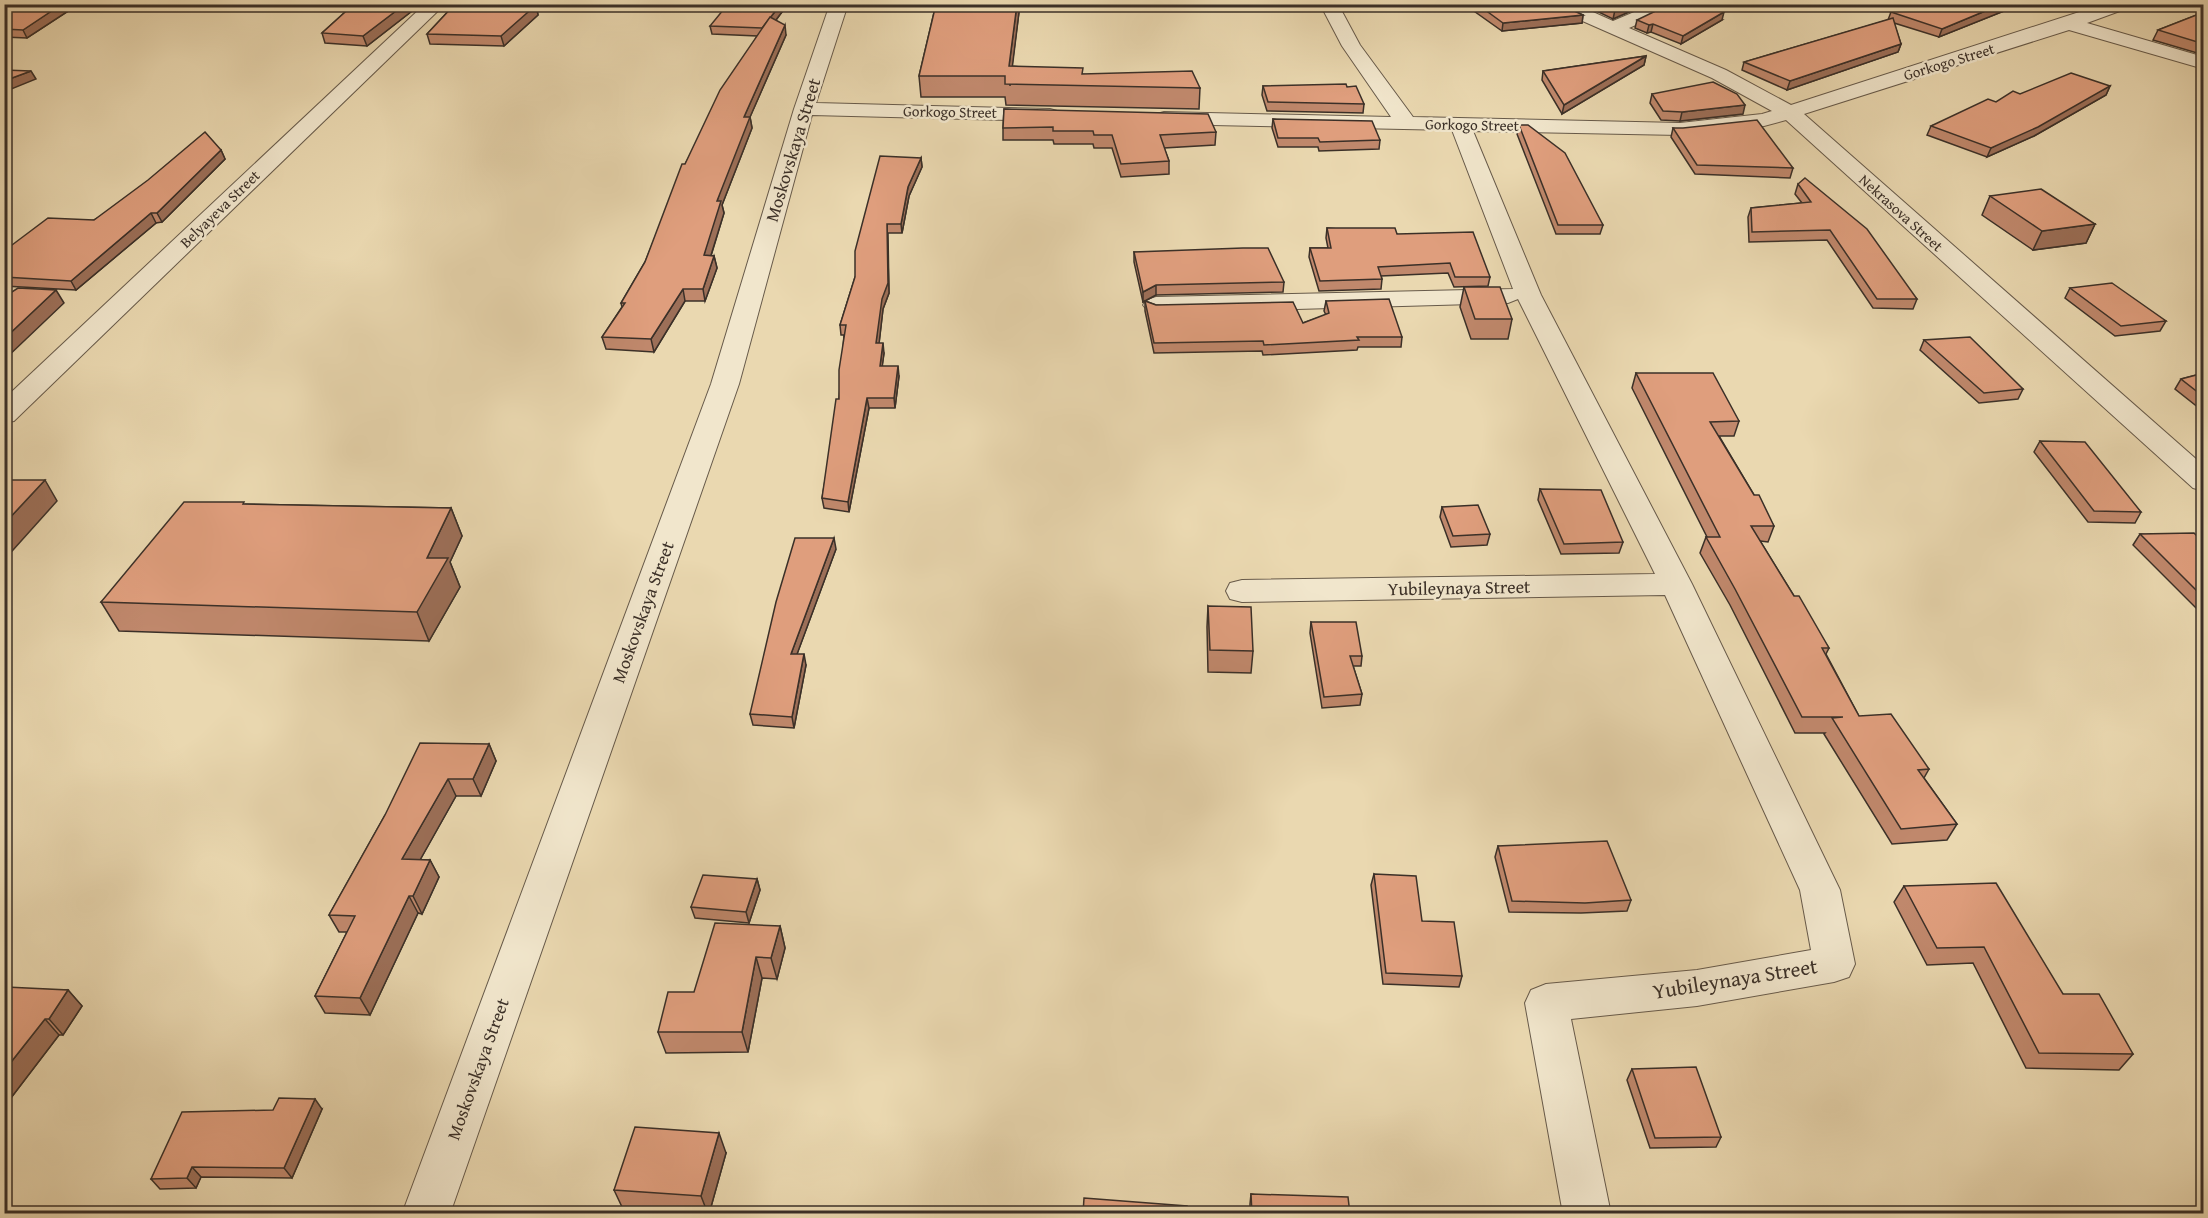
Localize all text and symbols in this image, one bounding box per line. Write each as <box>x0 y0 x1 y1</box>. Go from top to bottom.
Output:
street label: Gorkogo Street <box>1901 38 1998 85</box>
street label: Moskovskaya Street <box>758 74 827 225</box>
street label: Gorkogo Street <box>903 100 998 123</box>
street label: Gorkogo Street <box>1425 113 1520 136</box>
street label: Belyayeva Street <box>175 165 265 252</box>
street label: Nekrasova Street <box>1855 169 1948 257</box>
street label: Moskovskaya Street <box>604 537 681 687</box>
street label: Yubileynaya Street <box>1387 573 1531 602</box>
street label: Yubileynaya Street <box>1650 950 1820 1007</box>
street label: Moskovskaya Street <box>439 994 516 1144</box>

